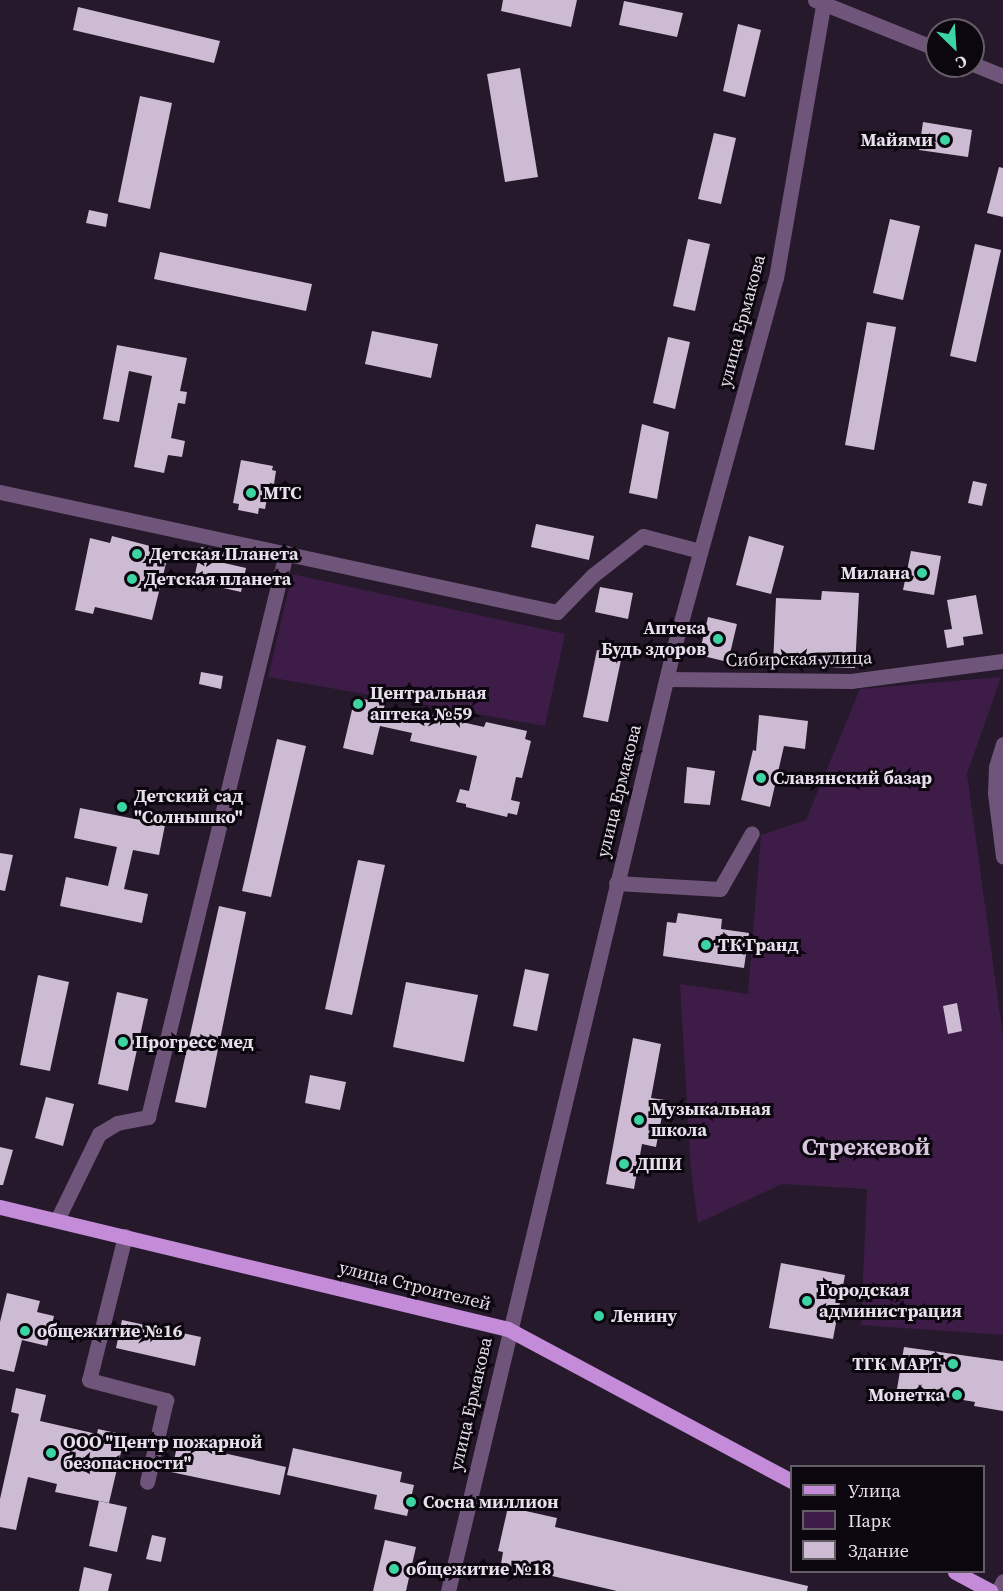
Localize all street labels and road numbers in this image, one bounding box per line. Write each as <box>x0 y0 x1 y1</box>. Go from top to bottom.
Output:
street label: улица Ермакова <box>714 252 770 390</box>
street label: Сибирская улица <box>726 647 872 671</box>
street label: улица Ермакова <box>592 722 646 860</box>
street label: улица Строителей <box>337 1257 493 1315</box>
street label: улица Ермакова <box>445 1335 497 1473</box>

